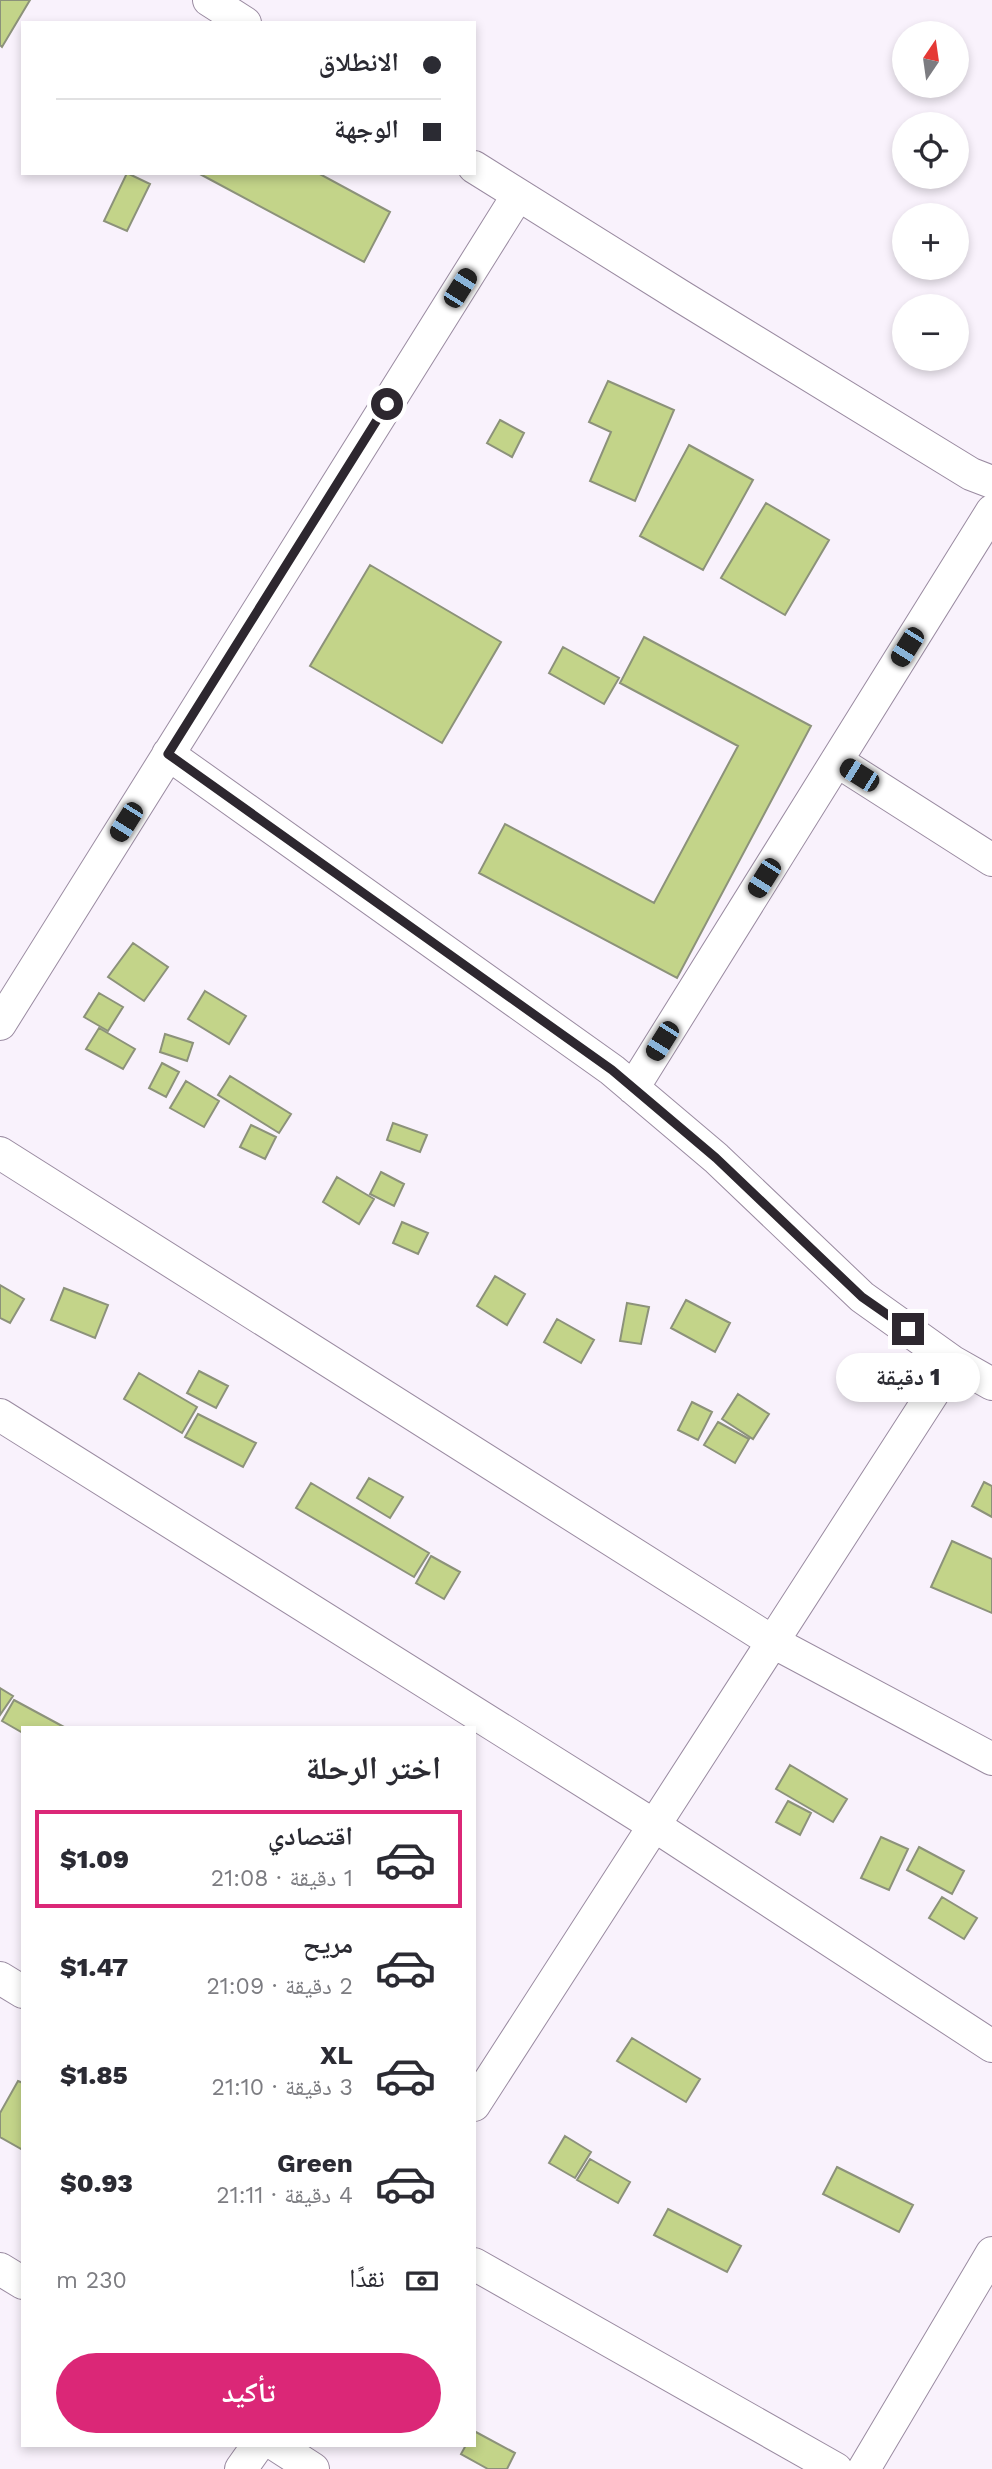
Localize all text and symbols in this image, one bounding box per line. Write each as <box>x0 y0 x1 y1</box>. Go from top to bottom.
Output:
north arrow <box>892 21 970 98</box>
map controls <box>892 21 969 371</box>
text: الانطلاق <box>319 47 399 77</box>
button: locate <box>892 112 969 189</box>
text: الوجهة <box>334 114 399 144</box>
button: + <box>892 203 969 280</box>
car <box>440 265 481 311</box>
button: − <box>892 294 969 371</box>
route start <box>371 388 403 420</box>
car <box>887 624 928 670</box>
car <box>836 755 883 795</box>
car <box>106 799 147 845</box>
car <box>744 855 785 901</box>
car <box>642 1018 683 1064</box>
route end <box>892 1313 924 1345</box>
callout: 1 دقيقة <box>836 1354 980 1402</box>
text: 1 دقيقة <box>876 1364 940 1391</box>
text: اختر الرحلة <box>306 1749 441 1787</box>
text: اقتصادي <box>268 1821 353 1851</box>
icon: car <box>374 1828 437 1891</box>
text: $1.09 <box>60 1844 129 1874</box>
text: 1 دقيقة · 21:08 <box>211 1865 353 1892</box>
text: مريح <box>303 1929 353 1959</box>
icon: car <box>374 1936 437 1999</box>
text: $1.47 <box>60 1952 128 1982</box>
text: 2 دقيقة · 21:09 <box>206 1973 353 2000</box>
text: XL <box>320 2040 353 2070</box>
icon: car <box>374 2044 437 2107</box>
text: $1.85 <box>60 2060 128 2090</box>
text: 3 دقيقة · 21:10 <box>212 2074 353 2101</box>
text: Green <box>277 2148 353 2178</box>
icon: car <box>374 2152 437 2215</box>
text: $0.93 <box>60 2168 133 2198</box>
text: 4 دقيقة · 21:11 <box>216 2182 353 2209</box>
icon: cash <box>403 2262 441 2300</box>
text: نقدًا <box>349 2263 385 2293</box>
text: 230 m <box>56 2267 127 2294</box>
button: تأكيد <box>56 2353 441 2433</box>

